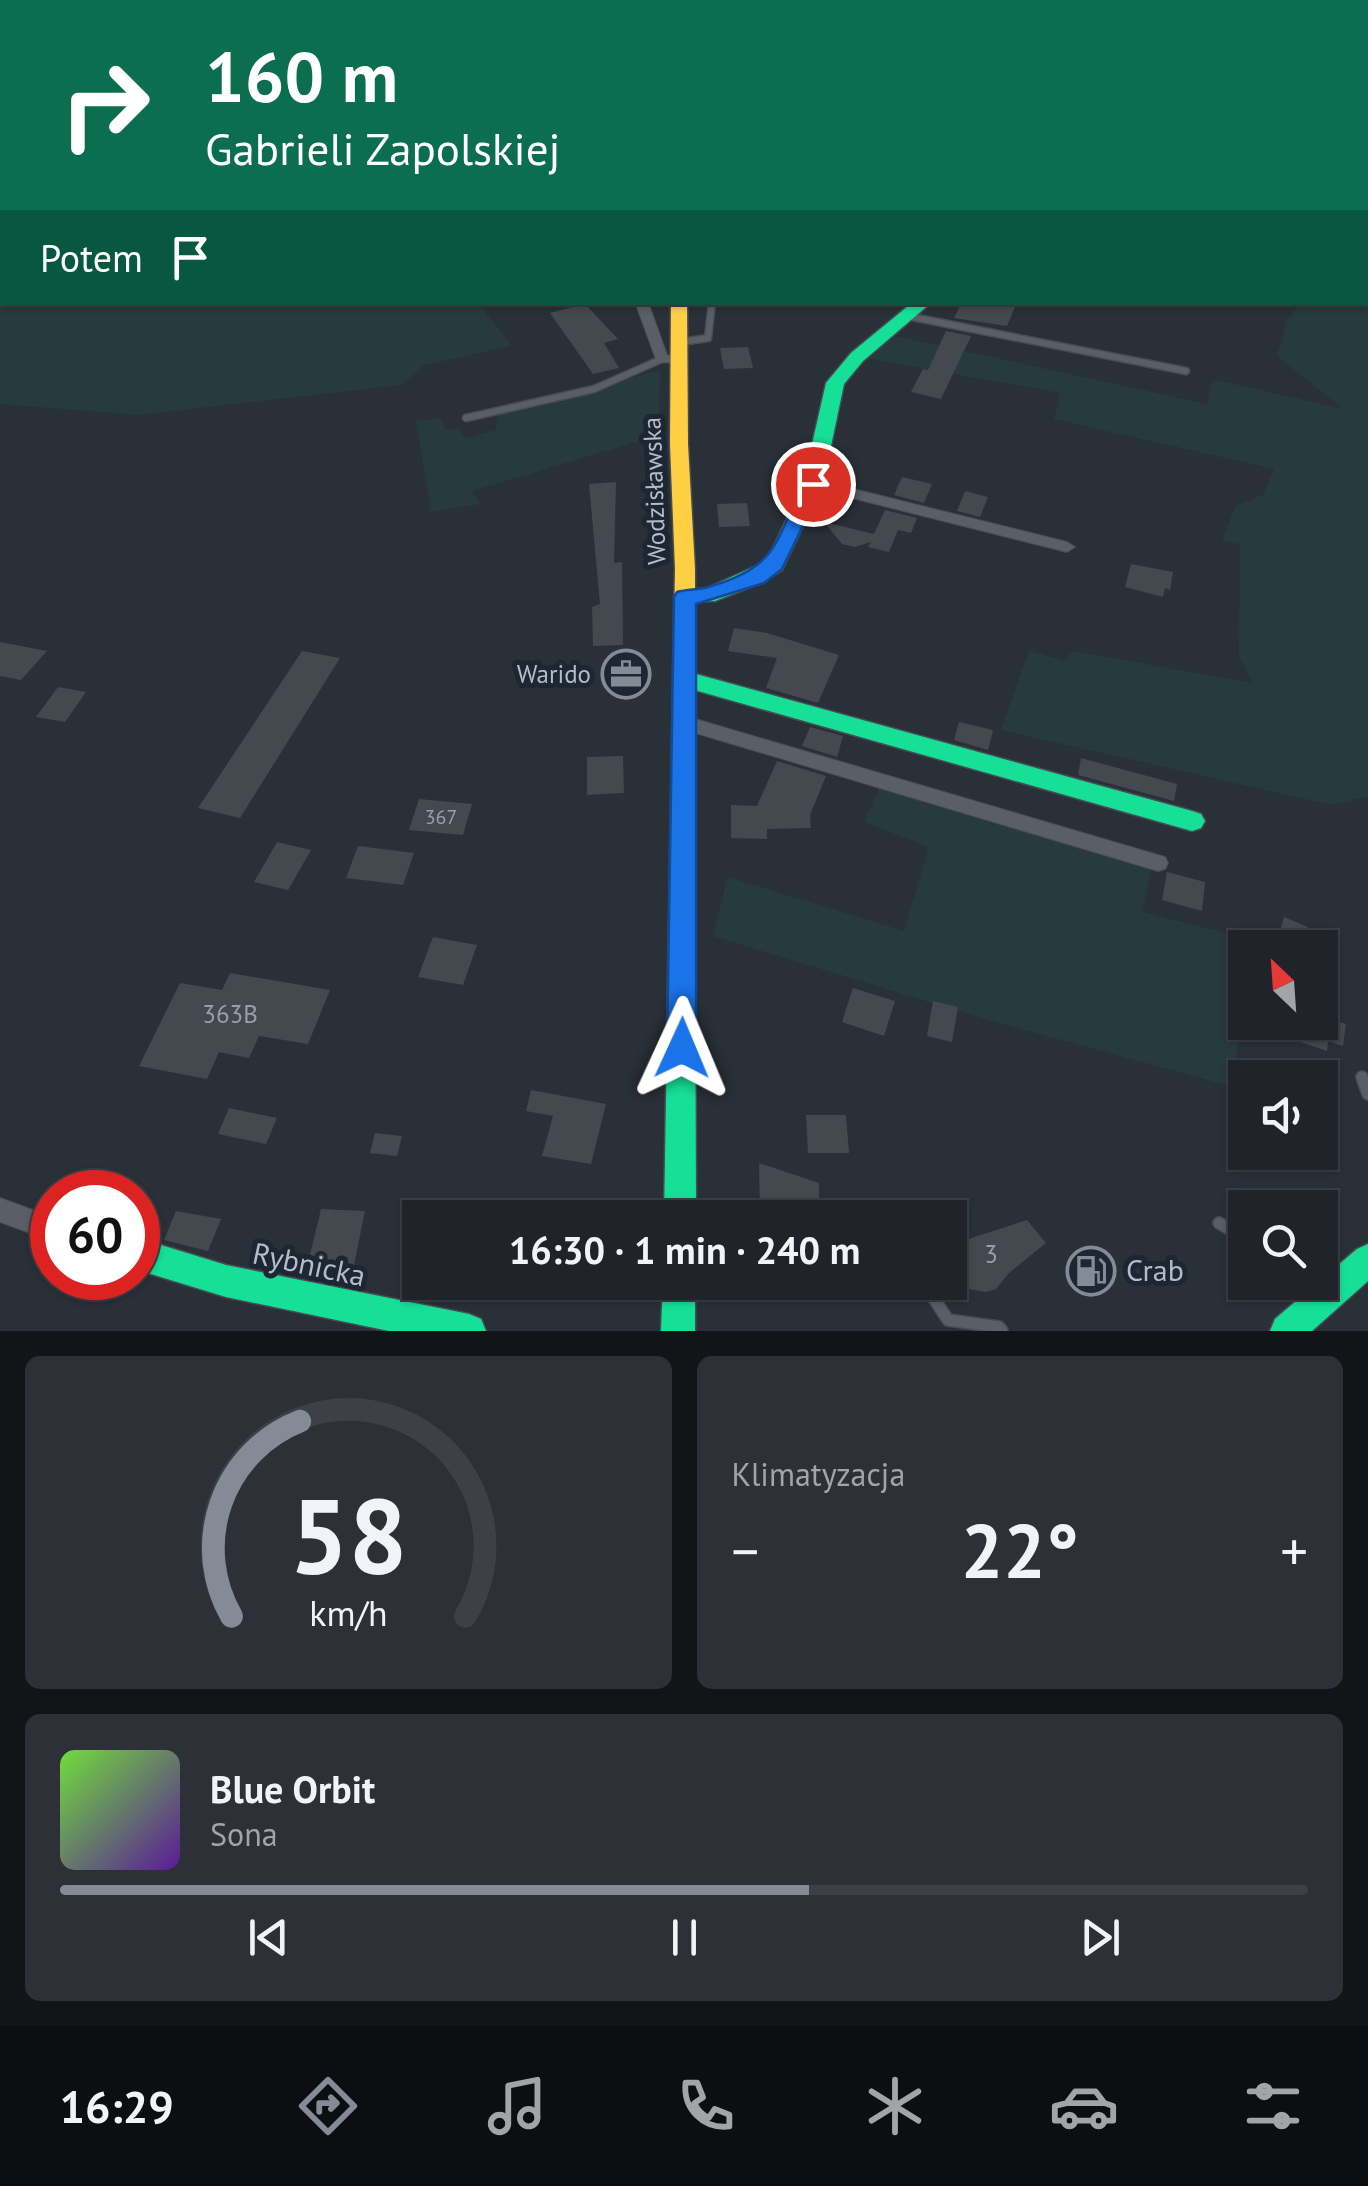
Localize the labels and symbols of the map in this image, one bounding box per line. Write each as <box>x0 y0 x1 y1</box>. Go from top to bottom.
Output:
street label: Wodzisławska <box>635 417 673 565</box>
pin <box>771 442 856 527</box>
office icon: Warido <box>600 648 652 700</box>
place label: Warido <box>517 658 591 690</box>
house number: 367 <box>425 804 457 830</box>
north arrow <box>1228 930 1338 1040</box>
position arrow <box>630 996 734 1100</box>
house number: 363B <box>202 998 258 1030</box>
speed limit sign: 60 <box>30 1170 160 1300</box>
street label: Rybnicka <box>249 1233 369 1294</box>
house number: 3 <box>984 1238 998 1270</box>
fuel station icon: Crab <box>1065 1245 1117 1297</box>
place label: Crab <box>1126 1250 1184 1289</box>

